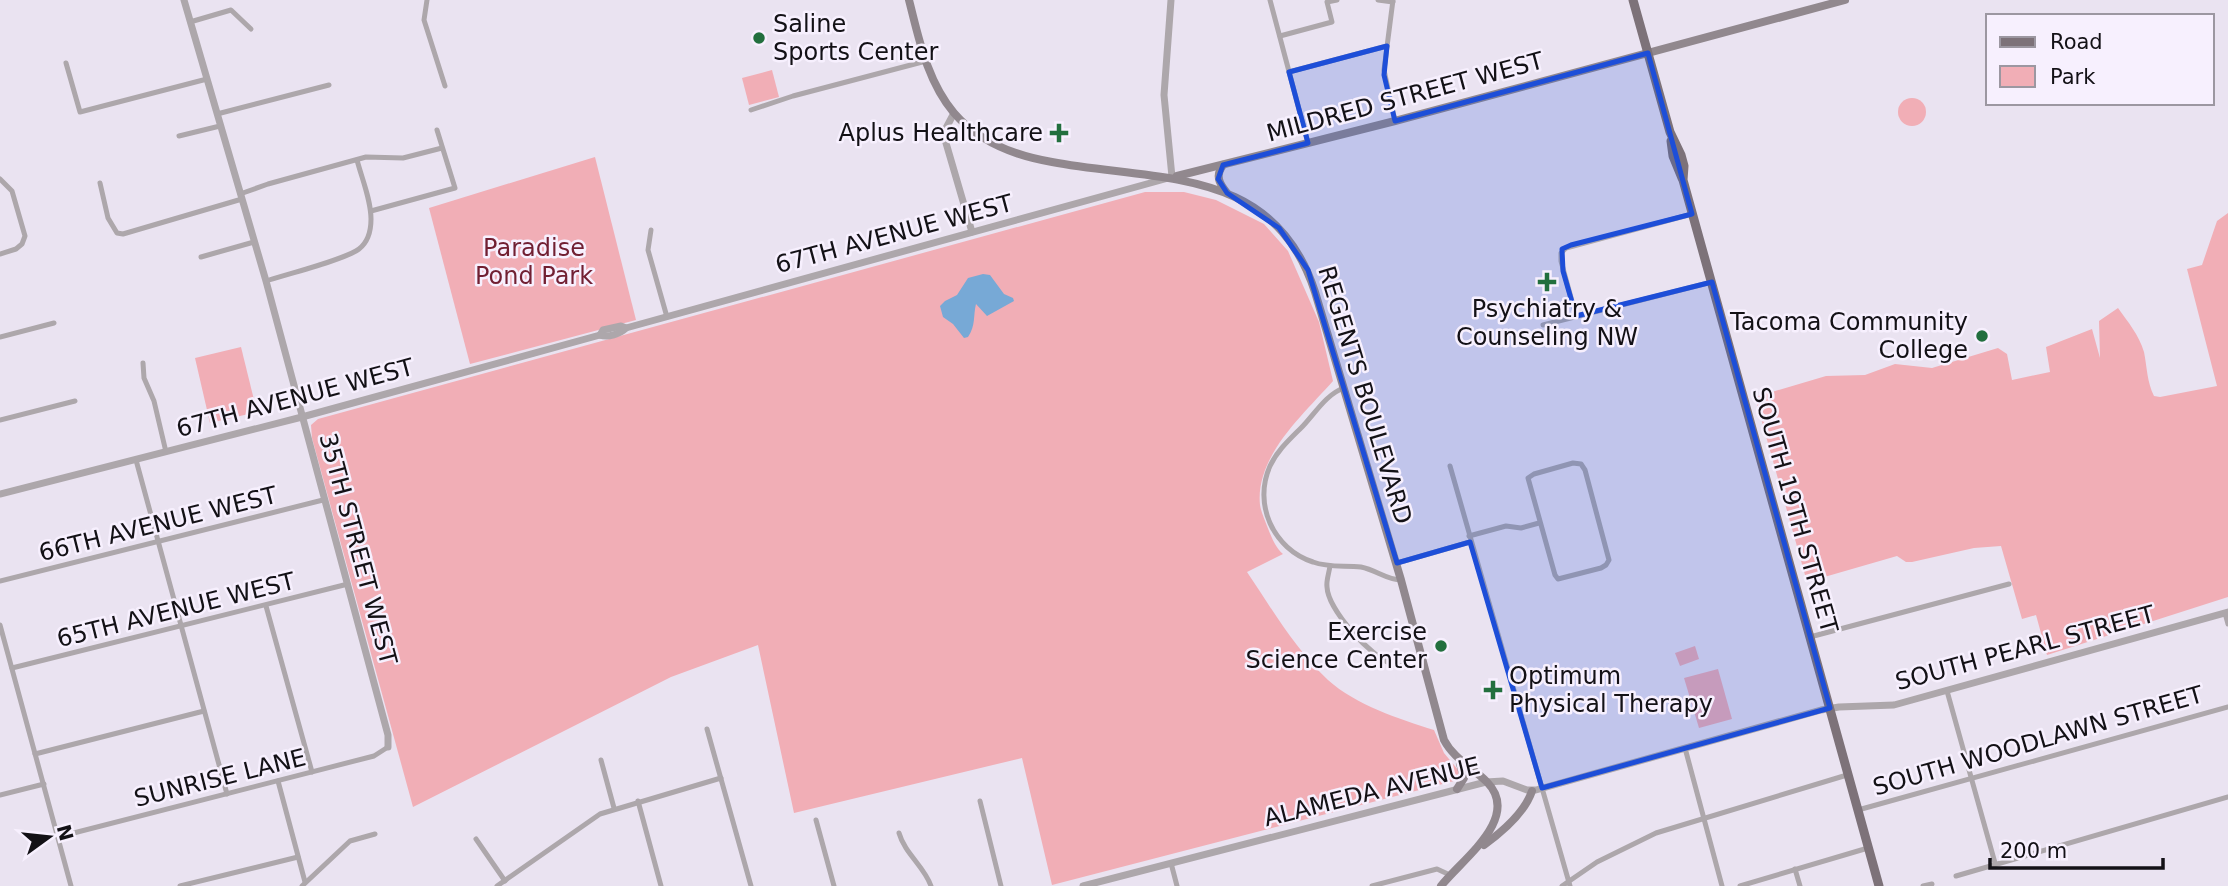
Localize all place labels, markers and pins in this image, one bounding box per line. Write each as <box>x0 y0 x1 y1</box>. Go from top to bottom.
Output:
place label: Saline Sports Center <box>773 10 938 66</box>
marker: Saline Sports Center <box>751 30 767 46</box>
place label: Aplus Healthcare <box>839 119 1043 147</box>
marker: Aplus Healthcare <box>1049 123 1069 143</box>
marker: Psychiatry & Counseling NW <box>1537 272 1557 292</box>
place label: Psychiatry & Counseling NW <box>1456 295 1638 351</box>
place label: Tacoma Community College <box>1729 308 1968 364</box>
marker: Tacoma Community College <box>1974 328 1990 344</box>
place label: Exercise Science Center <box>1246 618 1427 674</box>
marker: Exercise Science Center <box>1433 638 1449 654</box>
place label: Optimum Physical Therapy <box>1509 662 1713 718</box>
marker: Optimum Physical Therapy <box>1483 680 1503 700</box>

